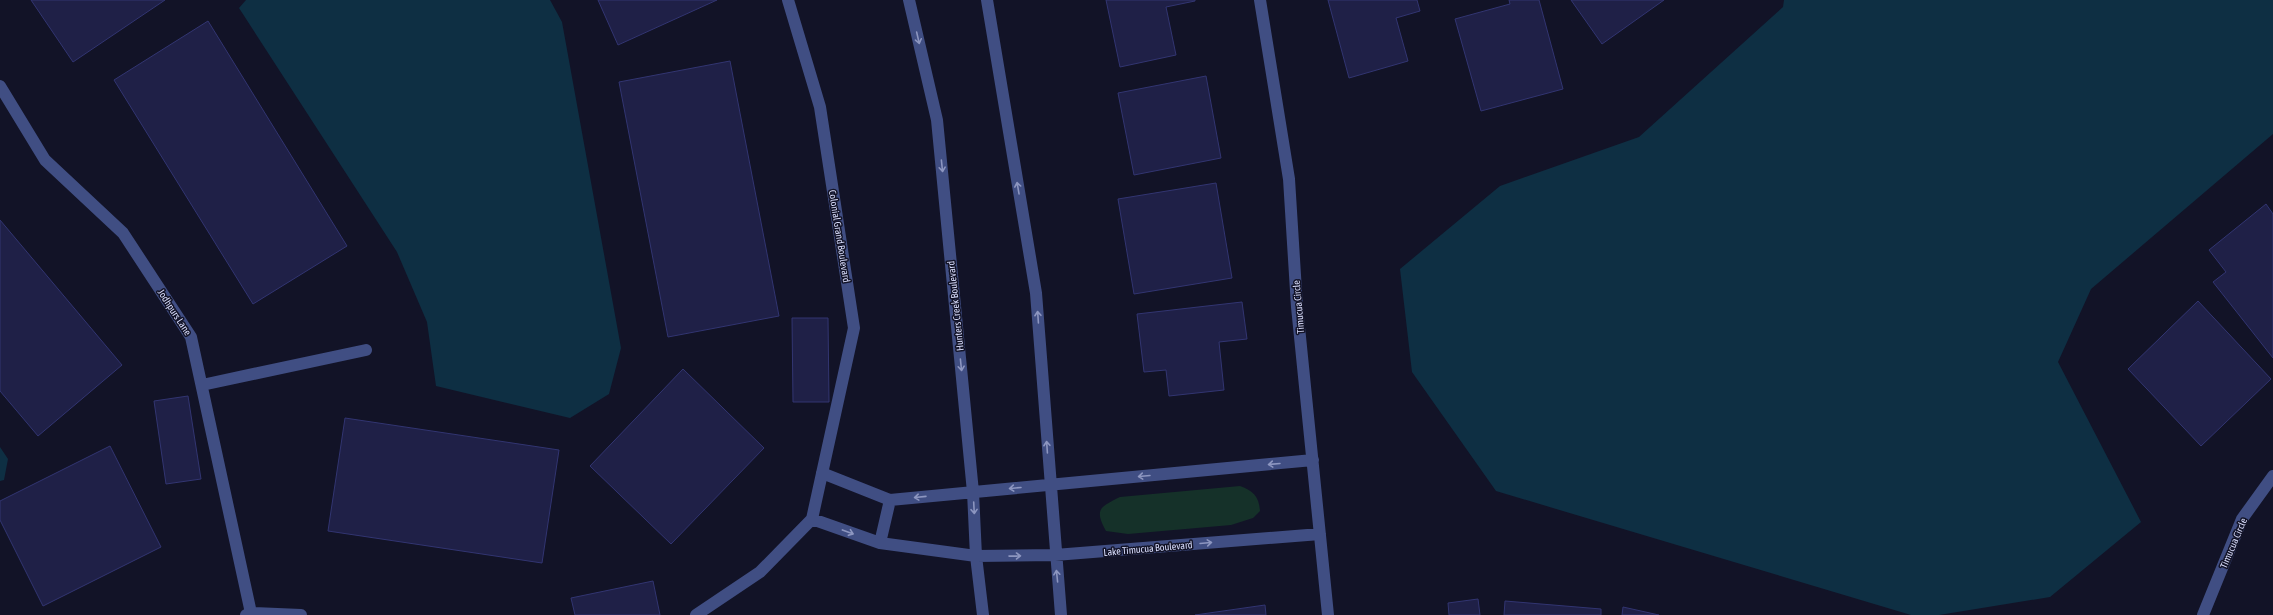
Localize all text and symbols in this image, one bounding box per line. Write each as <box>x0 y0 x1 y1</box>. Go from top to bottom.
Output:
one-way arrow <box>915 31 922 44</box>
one-way arrow <box>938 159 945 172</box>
one-way arrow <box>1014 182 1022 195</box>
street label: Colonial Grand Boulevard <box>827 189 852 283</box>
street label: Hunters Creek Boulevard <box>945 260 966 352</box>
street label: Timucua Circle <box>1291 279 1306 334</box>
street label: Jodhpurs Lane <box>156 287 194 338</box>
one-way arrow <box>1034 311 1041 324</box>
one-way arrow <box>957 358 965 371</box>
one-way arrow <box>1043 441 1050 454</box>
one-way arrow <box>1268 460 1281 467</box>
one-way arrow <box>1138 472 1151 480</box>
one-way arrow <box>1009 484 1022 492</box>
one-way arrow <box>914 493 927 501</box>
one-way arrow <box>970 501 978 514</box>
street label: Timucua Circle <box>2218 516 2249 570</box>
one-way arrow <box>842 528 854 536</box>
street label: Lake Timucua Boulevard <box>1103 539 1193 558</box>
one-way arrow <box>1199 540 1212 547</box>
one-way arrow <box>1008 552 1021 560</box>
one-way arrow <box>1054 570 1061 583</box>

